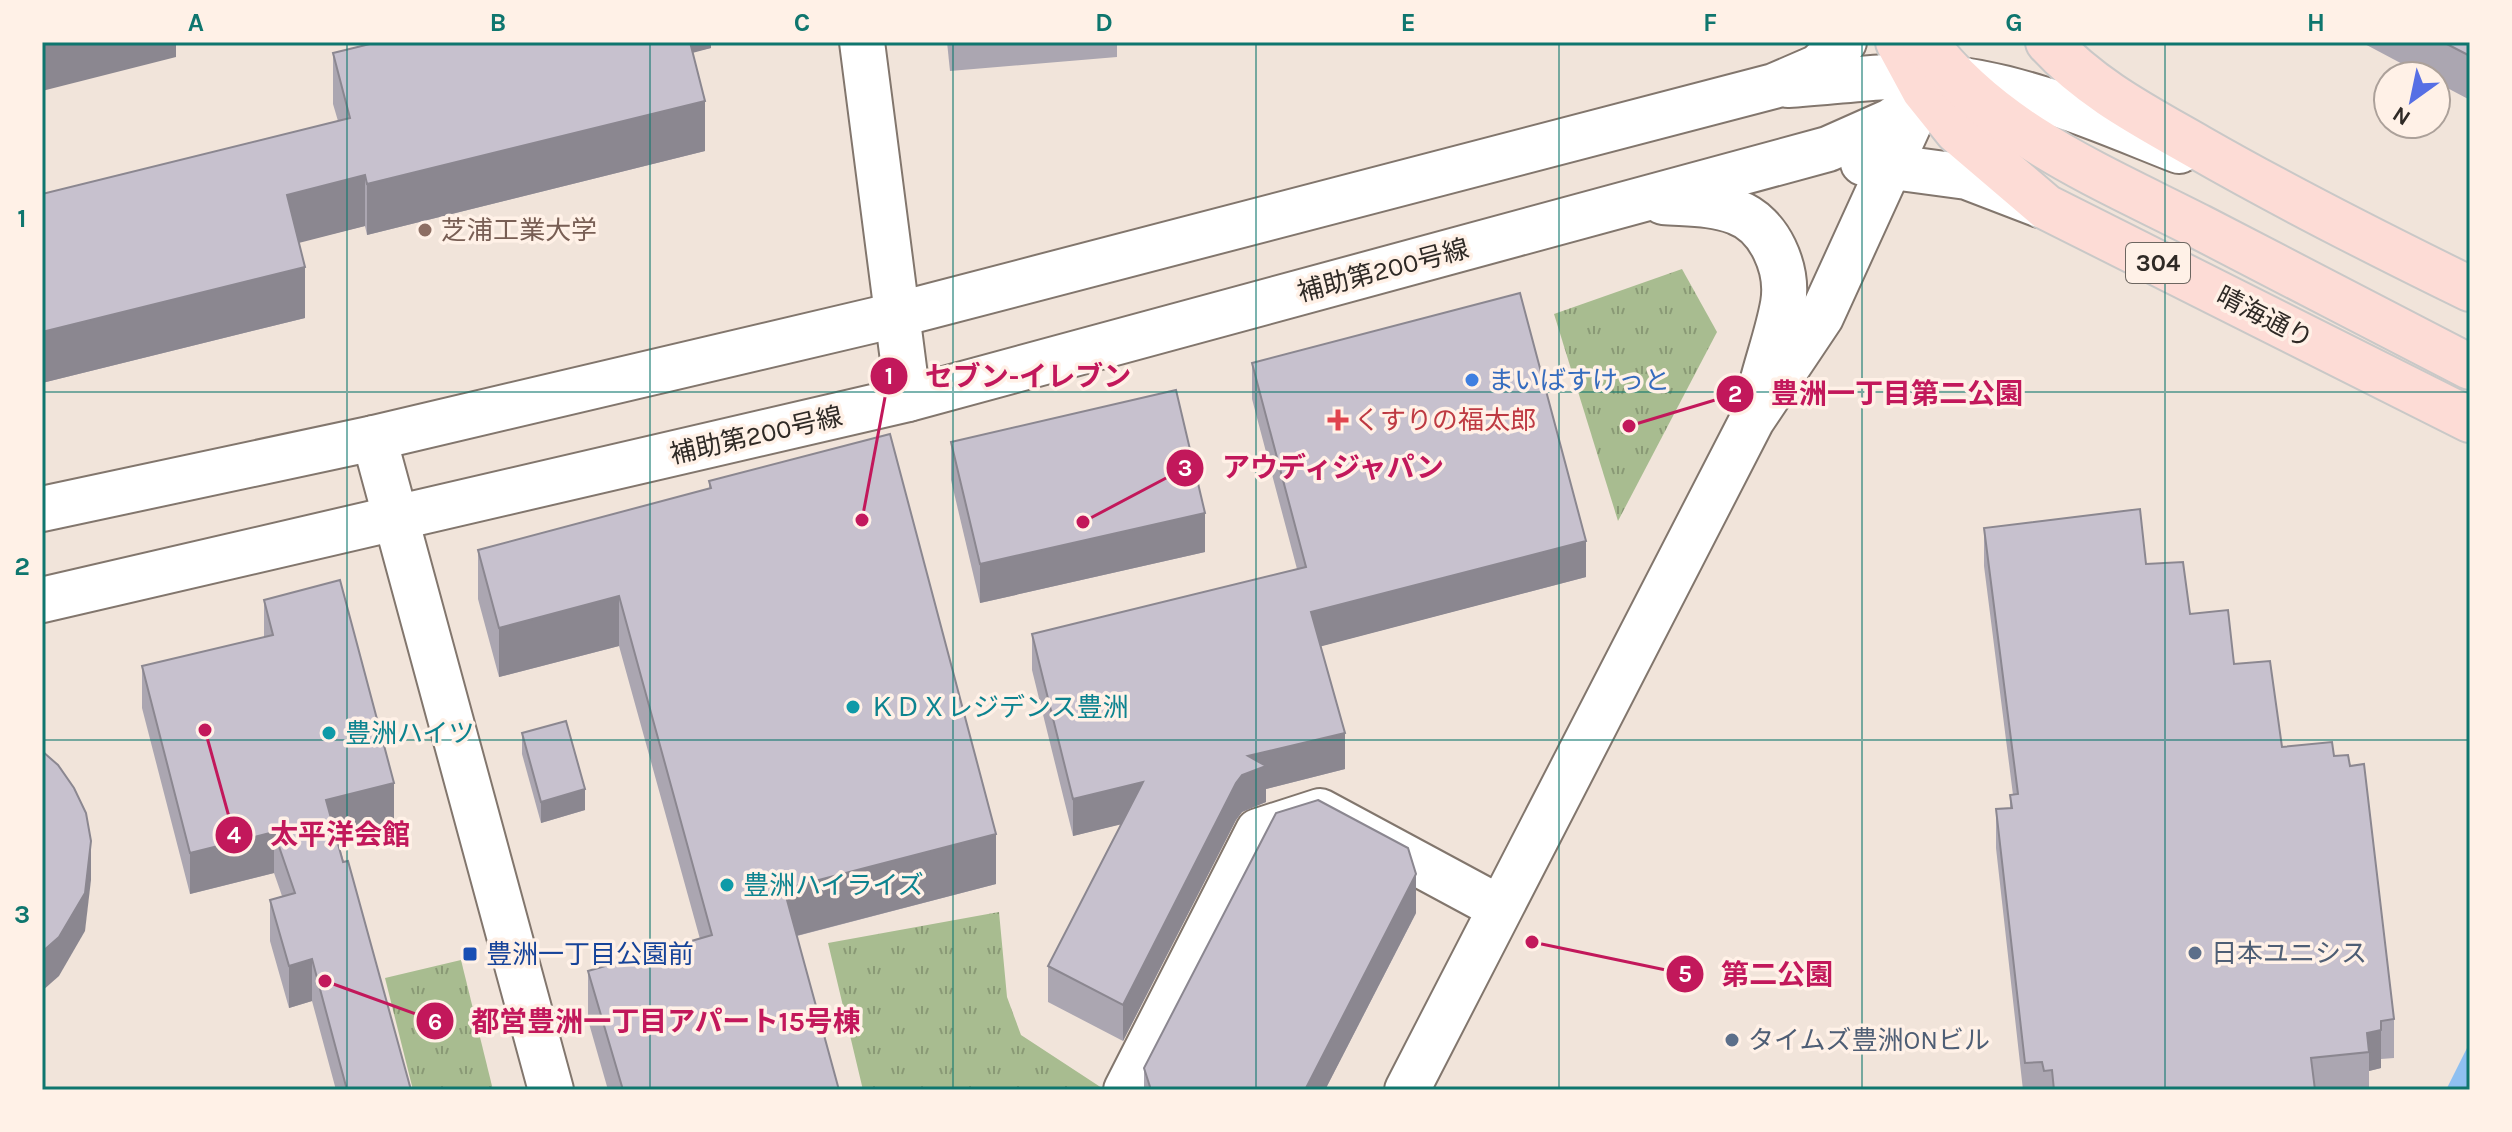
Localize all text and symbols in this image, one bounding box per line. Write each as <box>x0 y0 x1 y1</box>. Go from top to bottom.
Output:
text: A <box>188 7 204 38</box>
text: B <box>490 7 506 38</box>
text: C <box>794 7 810 38</box>
text: D <box>1095 7 1113 38</box>
text: E <box>1400 7 1416 38</box>
text: F <box>1703 7 1717 38</box>
text: G <box>2005 7 2023 38</box>
text: H <box>2307 7 2325 38</box>
north arrow <box>2372 60 2452 140</box>
text: N <box>2388 101 2415 131</box>
text: 1 <box>17 203 27 234</box>
place label: 芝浦工業大学 <box>441 215 597 246</box>
marker: 芝浦工業大学 <box>416 221 434 239</box>
street label: 補助第200号線 <box>1294 233 1472 308</box>
road number: 304 <box>2126 243 2190 283</box>
street label: 晴海通り <box>2211 280 2318 355</box>
callout: セブン-イレブン <box>869 350 1147 402</box>
text: セブン-イレブン <box>925 360 1131 393</box>
text: 1 <box>885 362 893 390</box>
place label: まいばすけっと <box>1488 365 1670 396</box>
callout: 豊洲一丁目第二公園 <box>1715 368 2039 420</box>
marker: まいばすけっと <box>1463 371 1481 389</box>
text: 豊洲一丁目第二公園 <box>1771 377 2023 410</box>
text: 2 <box>1728 380 1742 408</box>
street label: 補助第200号線 <box>667 401 845 470</box>
place label: くすりの福太郎 <box>1354 405 1536 436</box>
marker: くすりの福太郎 <box>1329 411 1347 429</box>
callout: アウディジャパン <box>1165 442 1461 494</box>
text: アウディジャパン <box>1222 451 1444 484</box>
text: 3 <box>1178 454 1192 482</box>
text: 2 <box>14 551 30 582</box>
place label: ＫＤＸレジデンス豊洲 <box>869 692 1128 723</box>
marker: ＫＤＸレジデンス豊洲 <box>844 698 862 716</box>
place label: 豊洲ハイツ <box>345 718 474 749</box>
marker: 豊洲ハイツ <box>320 724 338 742</box>
callout: 太平洋会館 <box>214 809 426 861</box>
text: 太平洋会館 <box>270 818 410 851</box>
text: 4 <box>227 821 241 849</box>
place label: 豊洲ハイライズ <box>743 870 924 901</box>
marker: 豊洲ハイライズ <box>718 876 736 894</box>
text: 3 <box>14 899 30 930</box>
place label: 日本ユニシス <box>2211 938 2367 969</box>
place label: 豊洲一丁目公園前 <box>486 939 694 970</box>
marker: 日本ユニシス <box>2186 944 2204 962</box>
marker: 豊洲一丁目公園前 <box>461 945 479 963</box>
callout: 第二公園 <box>1665 948 1849 1000</box>
text: 第二公園 <box>1721 958 1833 991</box>
text: 5 <box>1678 960 1692 988</box>
callout: 都営豊洲一丁目アパート15号棟 <box>415 995 877 1047</box>
text: 都営豊洲一丁目アパート15号棟 <box>471 1005 861 1038</box>
text: 6 <box>428 1008 442 1036</box>
place label: タイムズ豊洲ONビル <box>1748 1025 1990 1056</box>
marker: タイムズ豊洲ONビル <box>1723 1031 1741 1049</box>

